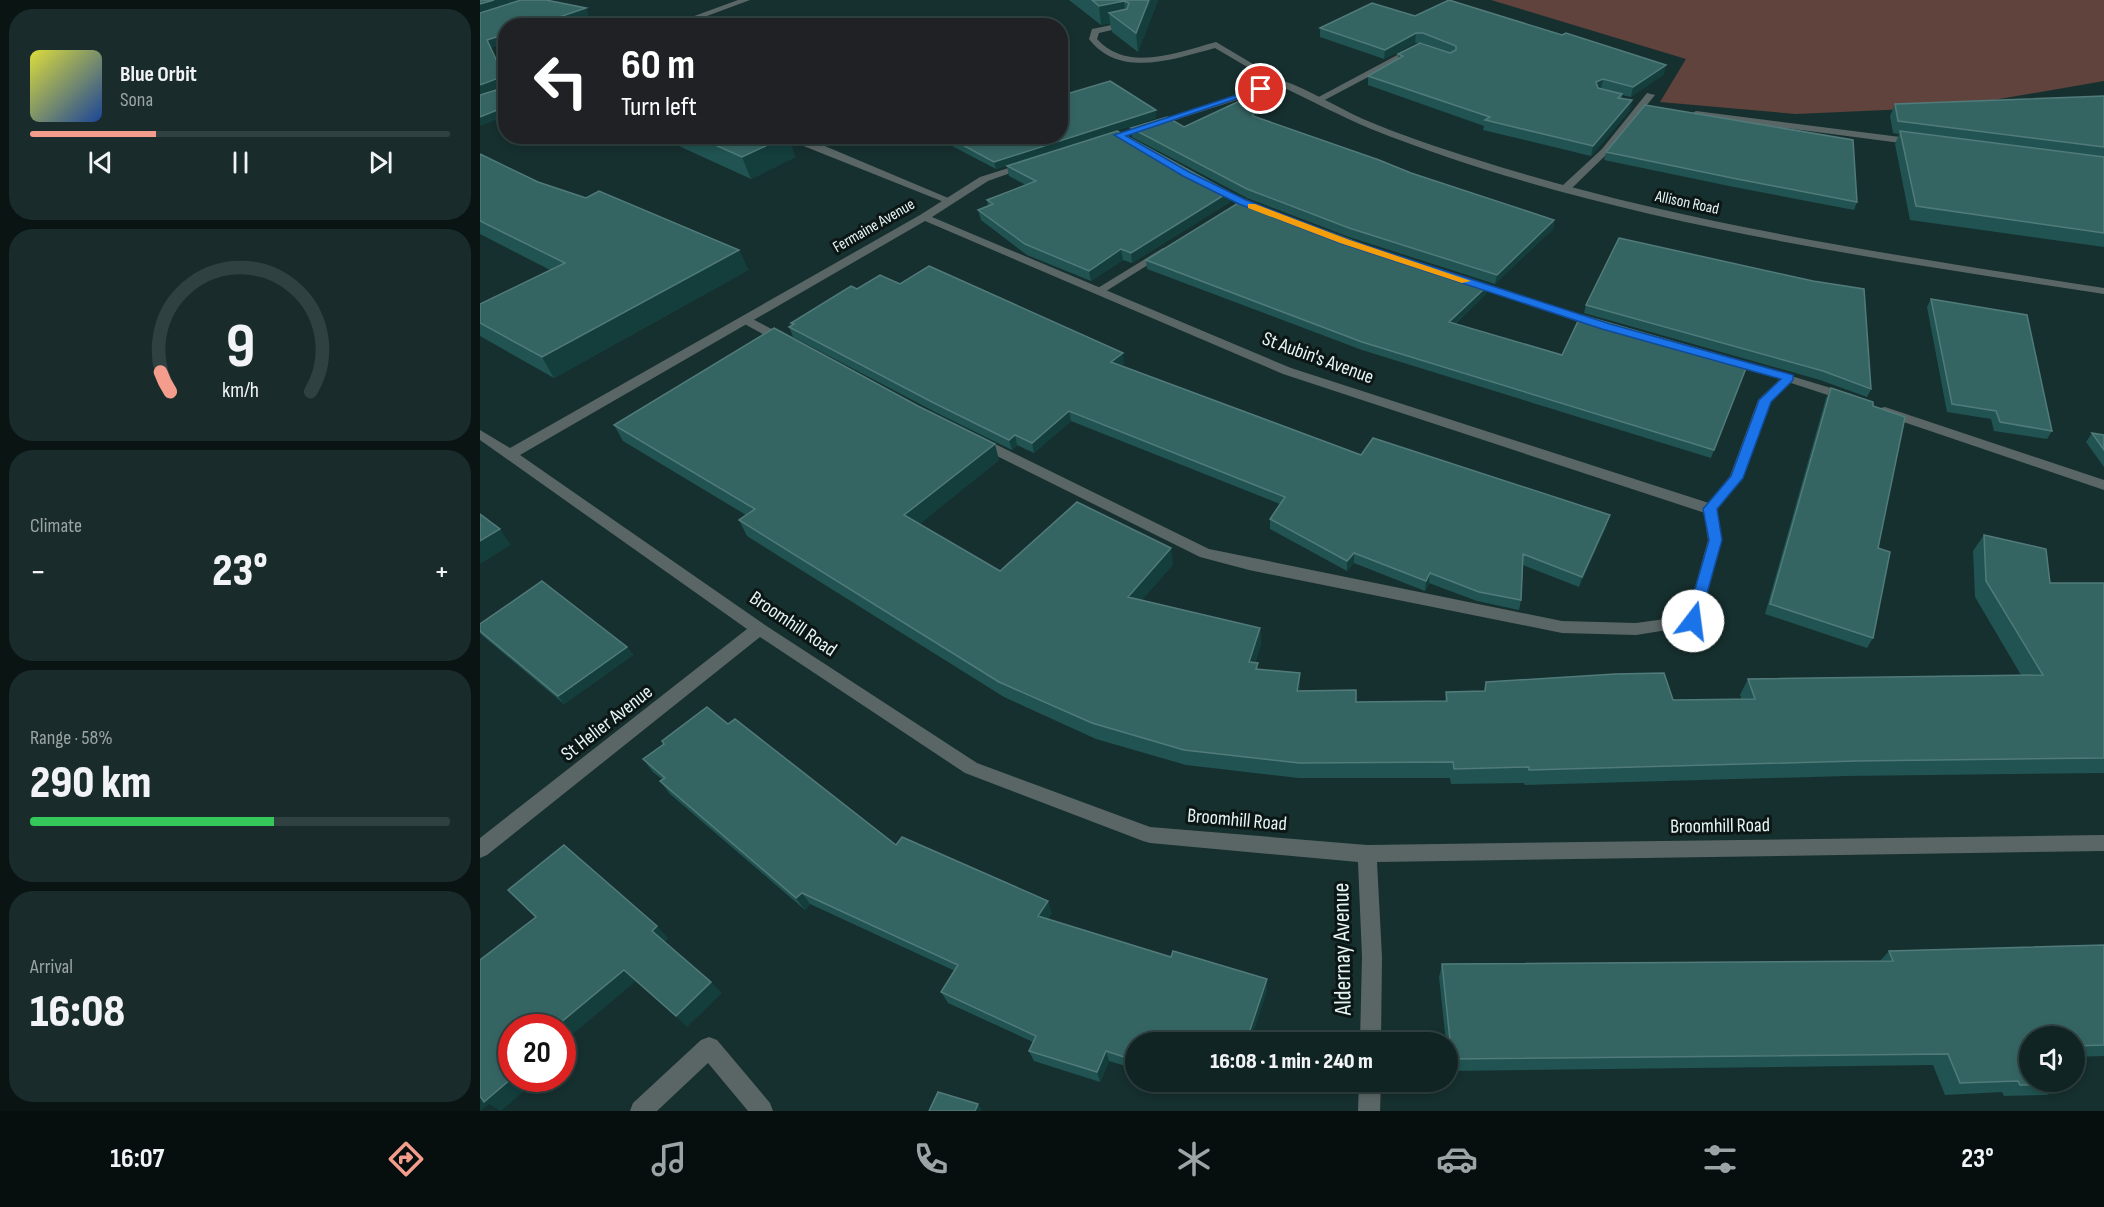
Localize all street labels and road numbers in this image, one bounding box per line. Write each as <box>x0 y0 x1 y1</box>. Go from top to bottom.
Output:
street label: Allison Road <box>1652 187 1721 219</box>
street label: Fermaine Avenue <box>830 195 918 257</box>
street label: St Aubin's Avenue <box>1259 327 1377 389</box>
street label: Broomhill Road <box>745 586 841 662</box>
street label: St Helier Avenue <box>556 680 658 766</box>
street label: Broomhill Road <box>1186 804 1288 836</box>
street label: Broomhill Road <box>1670 813 1770 839</box>
street label: Aldernay Avenue <box>1326 882 1358 1017</box>

